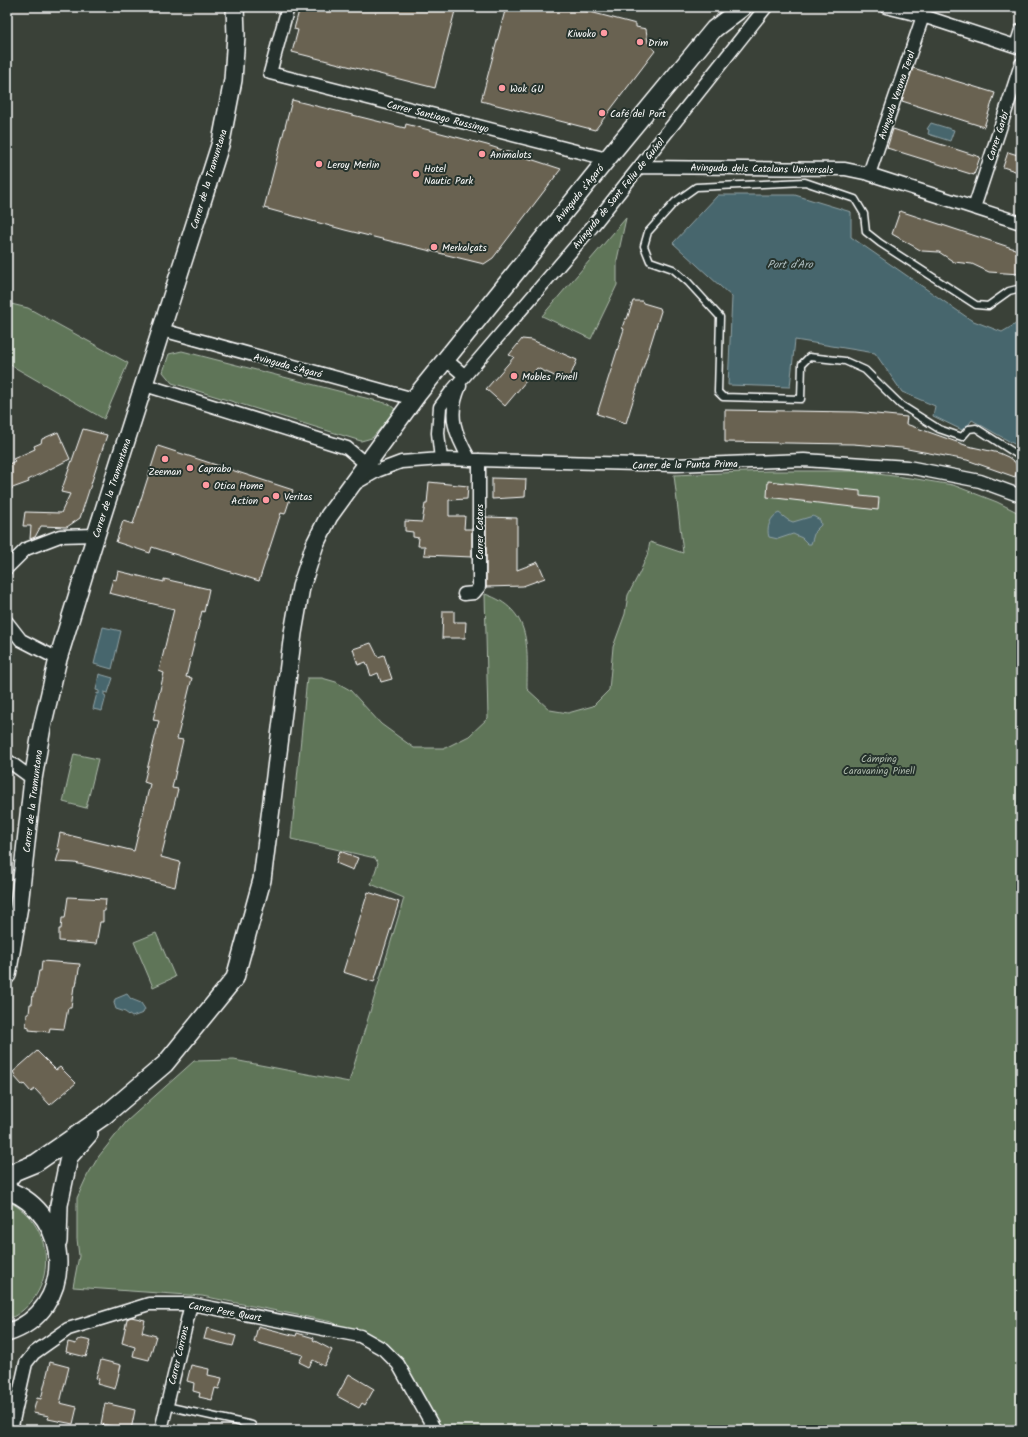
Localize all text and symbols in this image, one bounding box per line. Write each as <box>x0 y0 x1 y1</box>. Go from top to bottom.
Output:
place label: Kiwoko <box>567 26 596 42</box>
marker: Kiwoko <box>599 28 609 38</box>
place label: Drim <box>648 35 668 51</box>
marker: Drim <box>635 37 645 47</box>
street label: Avinguda Verona Terol <box>874 48 920 142</box>
place label: Wok GU <box>510 81 543 97</box>
marker: Wok GU <box>497 83 507 93</box>
street label: Carrer Santiago Russinyo <box>385 97 491 138</box>
place label: Café del Port <box>610 106 666 122</box>
marker: Café del Port <box>597 108 607 118</box>
street label: Carrer Garbí <box>982 108 1014 163</box>
street label: Carrer de la Tramuntana <box>186 127 232 231</box>
street label: Avinguda de Sant Feliu de Guíxol <box>569 134 669 253</box>
place label: Animalots <box>490 147 532 163</box>
marker: Animalots <box>477 149 487 159</box>
place label: Leroy Merlin <box>327 157 379 173</box>
marker: Leroy Merlin <box>314 159 324 169</box>
street label: Avinguda dels Catalans Universals <box>690 160 834 178</box>
place label: Hotel Nautic Park <box>424 161 473 189</box>
street label: Avinguda s'Agaró <box>551 161 608 226</box>
marker: Hotel Nautic Park <box>411 169 421 179</box>
place label: Merkalçats <box>442 240 488 256</box>
marker: Merkalçats <box>429 242 439 252</box>
water label: Port d'Aro <box>767 256 814 274</box>
street label: Avinguda s'Agaró <box>252 349 324 383</box>
place label: Mobles Pinell <box>522 369 578 385</box>
marker: Mobles Pinell <box>509 371 519 381</box>
street label: Carrer de la Tramuntana <box>88 436 136 540</box>
marker: Zeeman <box>160 454 170 464</box>
street label: Carrer de la Punta Prima <box>632 456 738 474</box>
place label: Caprabo <box>198 461 232 477</box>
marker: Caprabo <box>185 463 195 473</box>
place label: Zeeman <box>148 464 182 480</box>
place label: Otica Home <box>214 478 264 494</box>
marker: Otica Home <box>201 480 211 490</box>
place label: Veritas <box>284 489 313 505</box>
marker: Veritas <box>271 491 281 501</box>
place label: Action <box>231 493 258 509</box>
marker: Action <box>261 495 271 505</box>
street label: Carrer Catars <box>472 503 488 560</box>
street label: Carrer de la Tramuntana <box>19 748 47 854</box>
park label: Càmping Caravaning Pinell <box>843 751 916 779</box>
street label: Carrer Pere Quart <box>187 1298 263 1326</box>
street label: Carrer Corrons <box>164 1323 194 1386</box>

